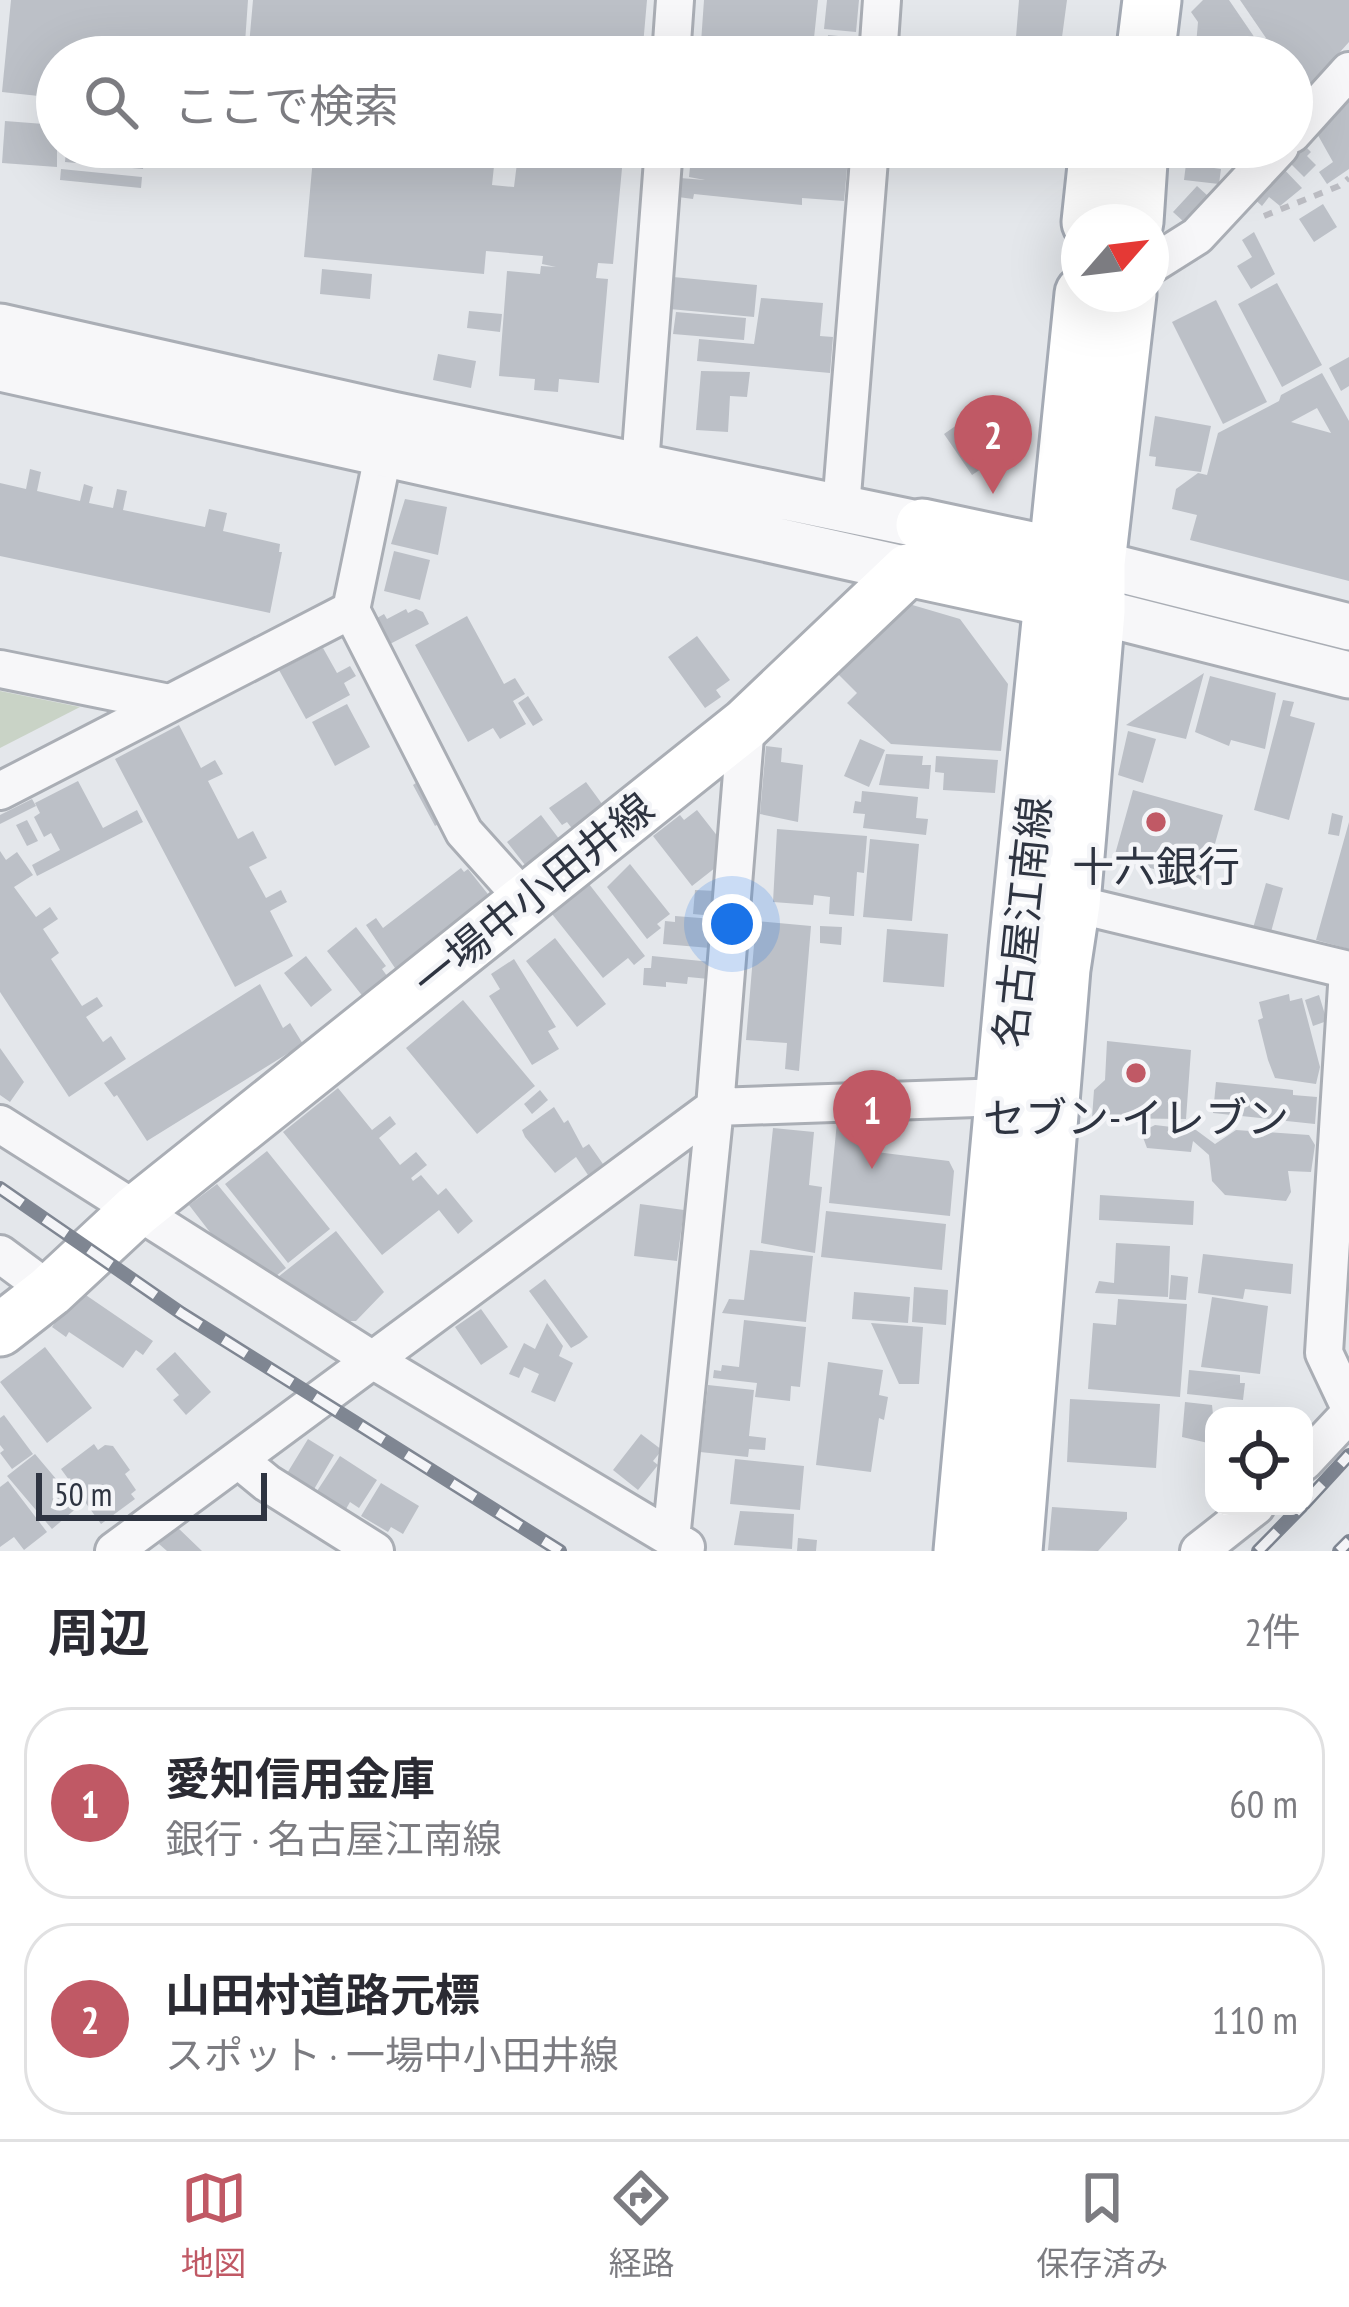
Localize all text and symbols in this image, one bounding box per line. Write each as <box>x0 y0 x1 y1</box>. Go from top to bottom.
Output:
search box <box>36 36 1313 168</box>
icon: search <box>78 69 144 135</box>
text: ここで検索 <box>174 76 399 134</box>
north arrow <box>1061 204 1169 312</box>
pin: 2 <box>954 395 1032 494</box>
street label: 一場中小田井線 <box>401 780 665 1008</box>
street label: 名古屋江南線 <box>981 794 1063 1050</box>
marker: 十六銀行 <box>1143 809 1169 835</box>
place label: 十六銀行 <box>1072 839 1240 894</box>
your location <box>702 894 762 954</box>
marker: セブン-イレブン <box>1123 1060 1149 1086</box>
pin: 1 <box>833 1070 911 1169</box>
place label: セブン-イレブン <box>983 1090 1289 1145</box>
map controls <box>1205 1407 1313 1515</box>
button: locate <box>1205 1407 1313 1515</box>
scale bar <box>36 1467 267 1520</box>
text: 50 m <box>54 1472 112 1515</box>
text: 周辺 <box>48 1599 150 1665</box>
text: 2件 <box>1244 1606 1301 1657</box>
text: 愛知信用金庫 <box>165 1749 435 1807</box>
text: 1 <box>81 1778 99 1829</box>
text: 60 m <box>1229 1778 1298 1829</box>
text: 銀行 · 名古屋江南線 <box>165 1813 502 1864</box>
text: 山田村道路元標 <box>165 1965 480 2023</box>
text: 2 <box>81 1994 99 2045</box>
text: 110 m <box>1212 1994 1298 2045</box>
text: スポット · 一場中小田井線 <box>165 2029 619 2080</box>
tab: 地図 <box>181 2165 247 2285</box>
tab: 経路 <box>608 2165 674 2285</box>
tab: 保存済み <box>1036 2165 1168 2285</box>

